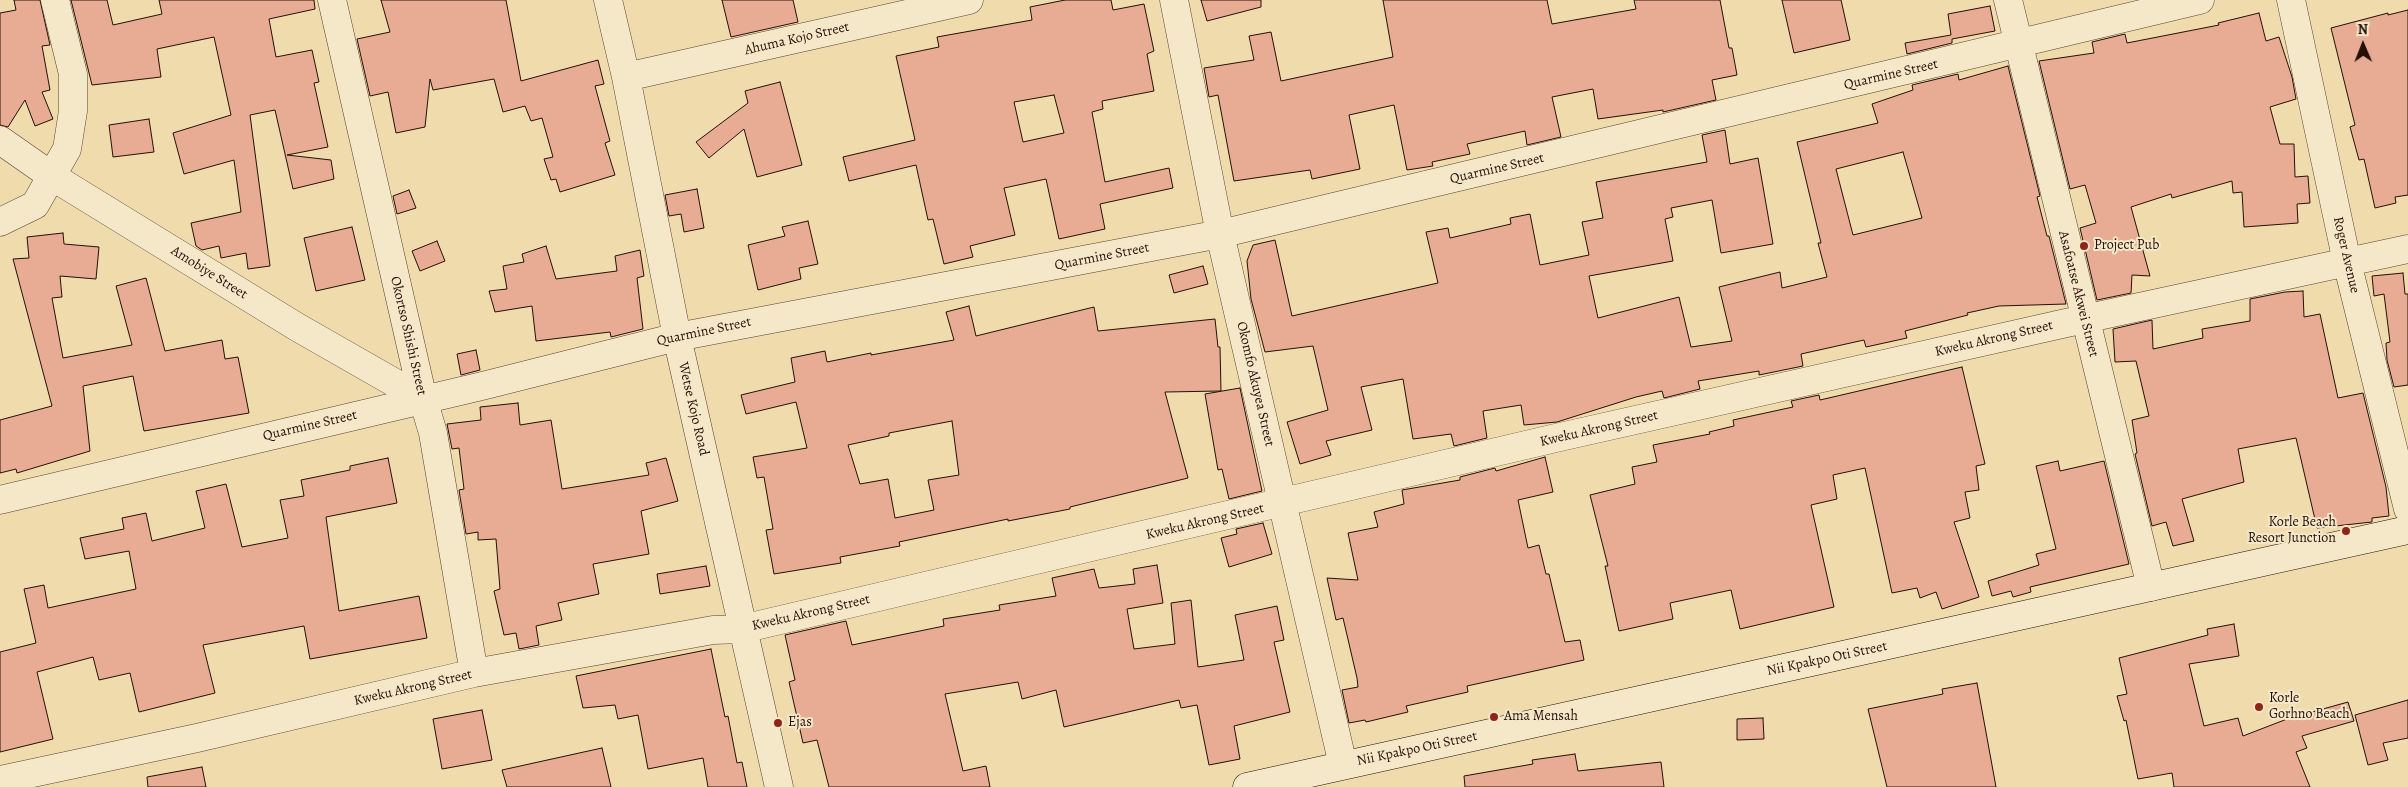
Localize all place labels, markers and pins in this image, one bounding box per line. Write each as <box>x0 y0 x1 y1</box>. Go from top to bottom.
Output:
place label: Project Pub <box>2094 238 2159 254</box>
marker: Project Pub <box>2078 240 2090 252</box>
place label: Korle Beach Resort Junction <box>2248 515 2336 548</box>
marker: Korle Beach Resort Junction <box>2340 525 2352 537</box>
place label: Korle Gorhno Beach <box>2269 691 2350 724</box>
marker: Korle Gorhno Beach <box>2253 701 2265 713</box>
place label: Ama Mensah <box>1504 709 1578 725</box>
marker: Ama Mensah <box>1488 711 1500 723</box>
place label: Ejas <box>788 715 812 731</box>
marker: Ejas <box>772 717 784 729</box>

